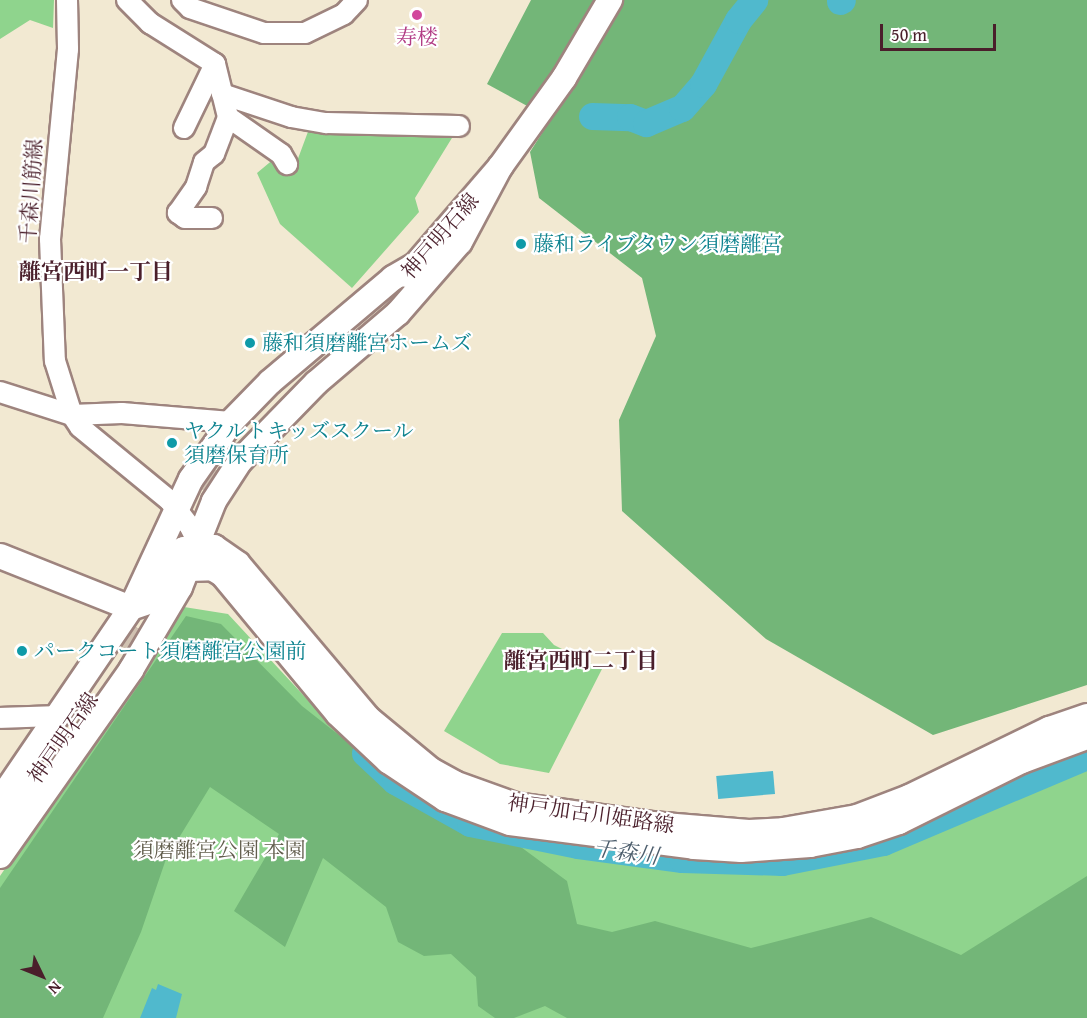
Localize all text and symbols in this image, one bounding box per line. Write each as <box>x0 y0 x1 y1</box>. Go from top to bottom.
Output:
marker: 寿楼 <box>410 8 424 22</box>
scale bar <box>883 12 998 50</box>
text: 50 m <box>891 21 927 48</box>
place label: 寿楼 <box>396 24 438 50</box>
street label: 千森川筋線 <box>15 138 47 244</box>
street label: 神戸明石線 <box>396 188 484 284</box>
place label: 藤和ライブタウン須磨離宮 <box>533 231 785 257</box>
marker: 藤和ライブタウン須磨離宮 <box>514 237 528 251</box>
district label: 離宮西町一丁目 <box>19 259 173 285</box>
place label: 藤和須磨離宮ホームズ <box>262 330 472 356</box>
marker: 藤和須磨離宮ホームズ <box>243 336 257 350</box>
place label: ヤクルトキッズスクール 須磨保育所 <box>184 418 415 468</box>
marker: ヤクルトキッズスクール 須磨保育所 <box>165 436 179 450</box>
place label: パークコート須磨離宮公園前 <box>34 638 307 664</box>
marker: パークコート須磨離宮公園前 <box>15 644 29 658</box>
district label: 離宮西町二丁目 <box>504 648 658 674</box>
street label: 神戸明石線 <box>23 688 103 788</box>
street label: 神戸加古川姫路線 <box>506 790 676 838</box>
water label: 千森川 <box>591 834 661 870</box>
park label: 須磨離宮公園 本園 <box>133 837 305 863</box>
north arrow <box>12 946 72 1006</box>
text: N <box>43 976 68 1000</box>

